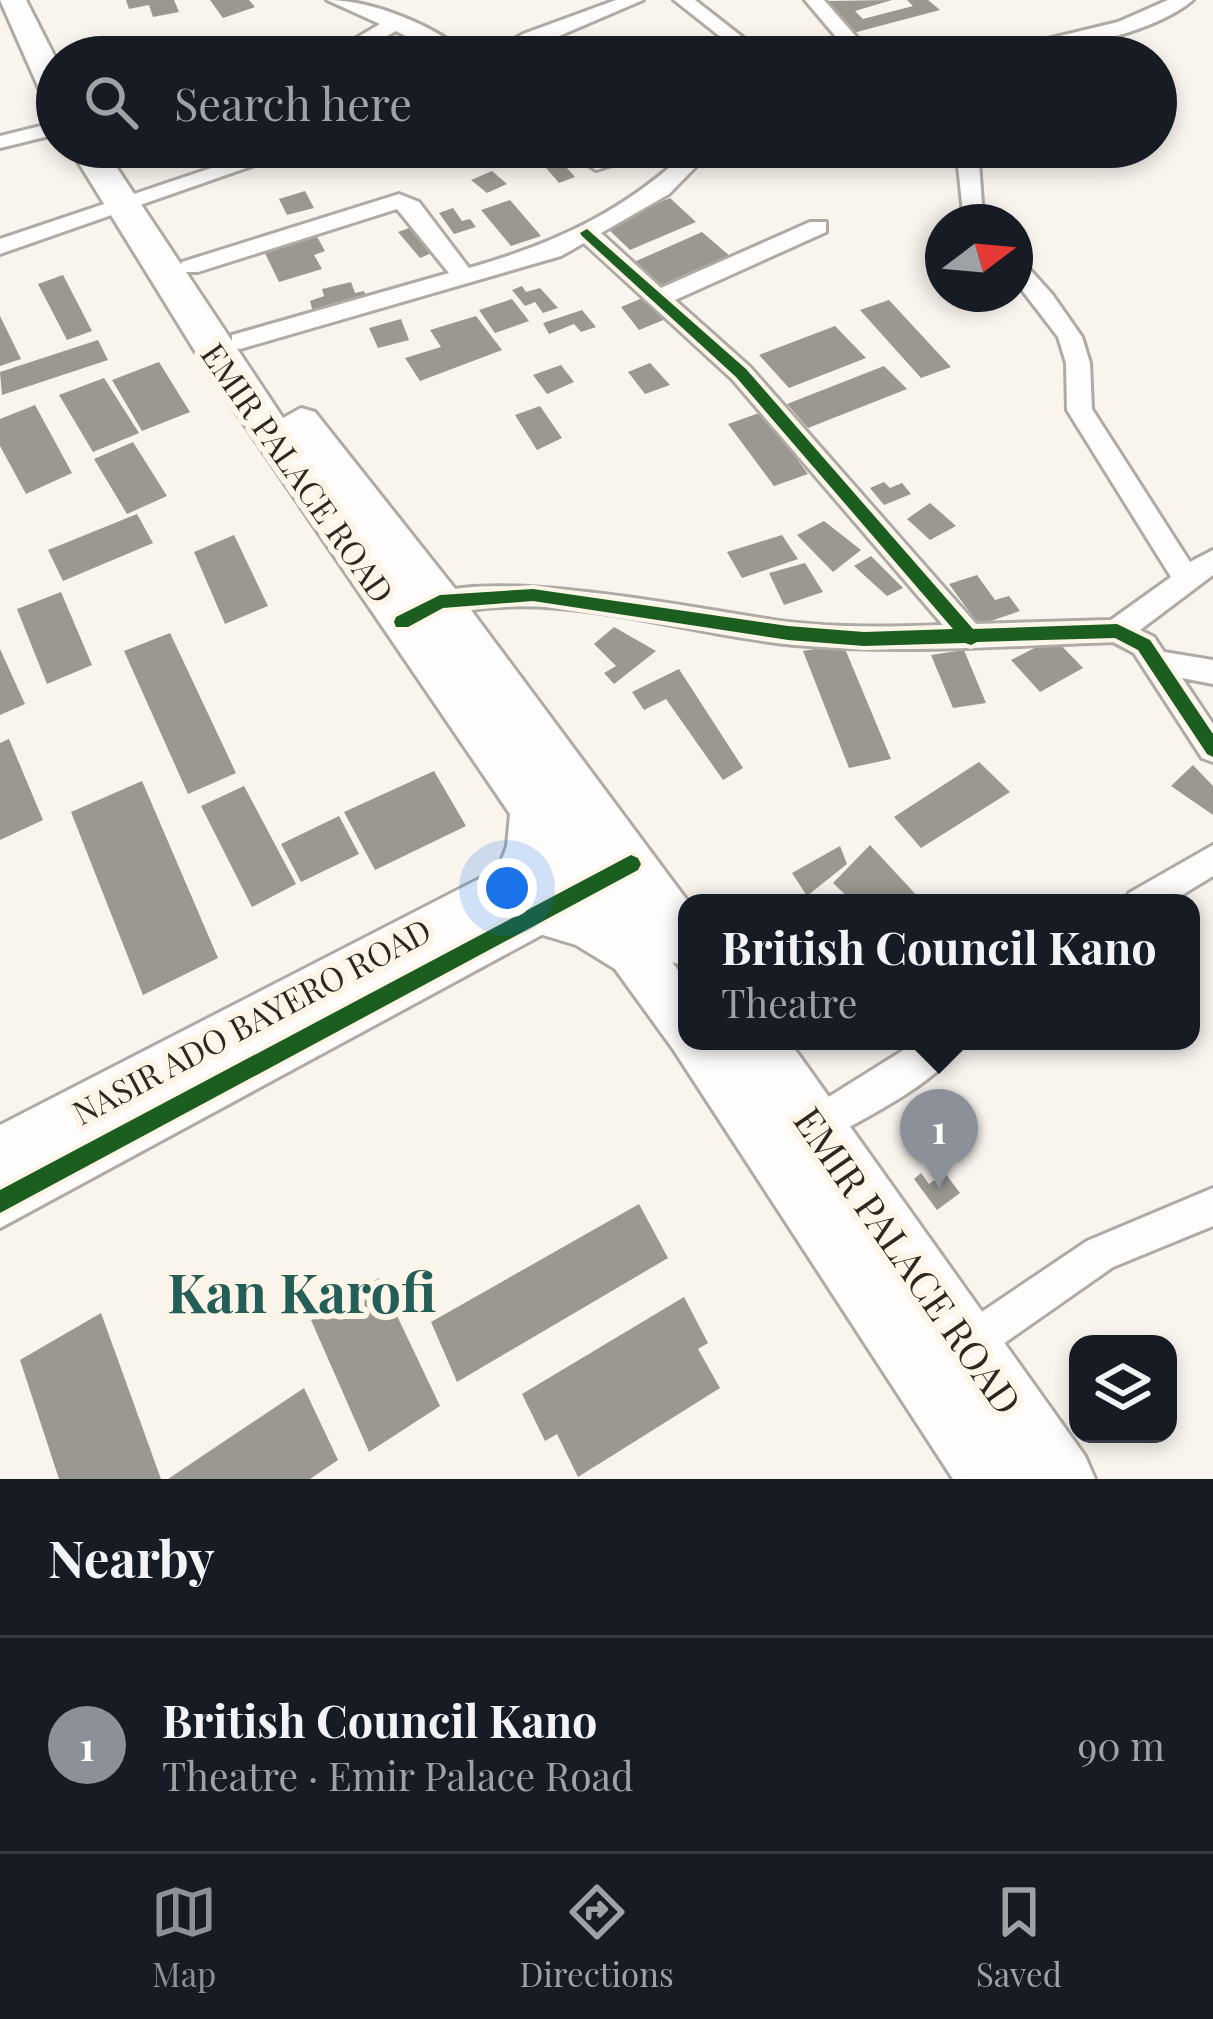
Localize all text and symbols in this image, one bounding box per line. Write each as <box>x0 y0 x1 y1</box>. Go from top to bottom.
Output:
search box <box>36 36 1177 168</box>
icon: search <box>78 69 144 135</box>
text: Search here <box>174 72 412 132</box>
north arrow <box>925 204 1033 312</box>
street label: EMIR PALACE ROAD <box>193 333 405 611</box>
your location <box>477 858 537 918</box>
popup <box>678 894 1200 1050</box>
street label: NASIR ADO BAYERO ROAD <box>64 907 438 1133</box>
text: British Council Kano <box>721 916 1157 976</box>
text: Theatre <box>721 976 857 1028</box>
pin: 1 <box>900 1089 978 1188</box>
street label: EMIR PALACE ROAD <box>783 1096 1035 1424</box>
district label: Kan Karofi <box>167 1255 437 1327</box>
map controls <box>1069 1335 1177 1443</box>
button: layers <box>1069 1335 1177 1443</box>
text: Nearby <box>48 1523 214 1591</box>
text: British Council Kano <box>162 1689 598 1749</box>
text: 1 <box>80 1719 94 1771</box>
text: 90 m <box>1077 1719 1165 1771</box>
text: Theatre · Emir Palace Road <box>162 1749 634 1801</box>
tab: Map <box>151 1879 217 1995</box>
tab: Directions <box>519 1879 674 1995</box>
tab: Saved <box>976 1879 1062 1995</box>

